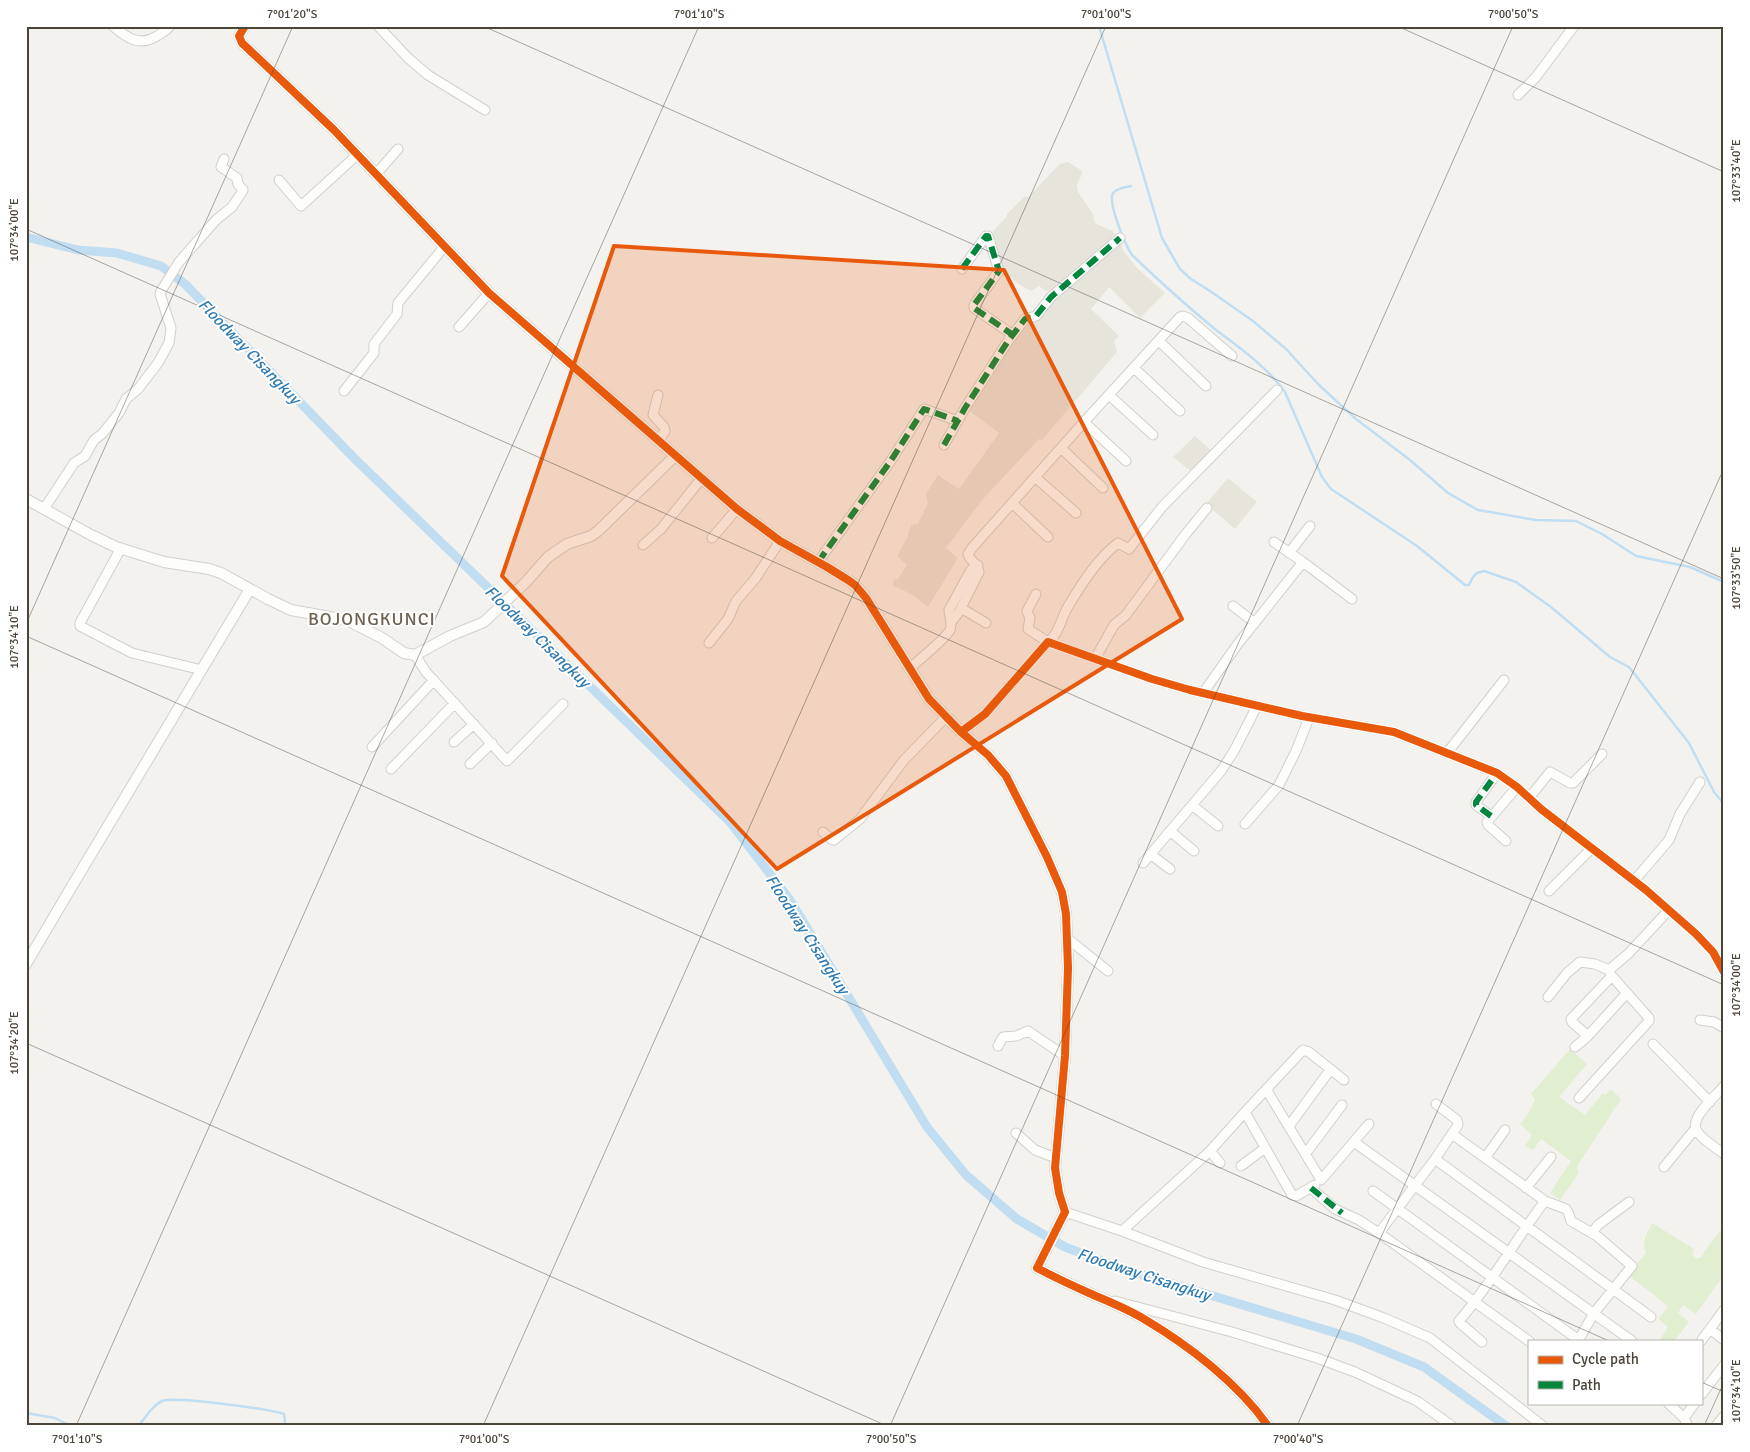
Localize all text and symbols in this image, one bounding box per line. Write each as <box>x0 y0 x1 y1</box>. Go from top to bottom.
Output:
text: 7°01'20"S <box>267 7 318 22</box>
text: 7°01'10"S <box>674 7 725 22</box>
text: 7°01'00"S <box>1081 7 1132 22</box>
text: 7°00'50"S <box>1488 7 1539 22</box>
text: 107°33'40"E <box>1729 139 1744 203</box>
text: 107°34'00"E <box>7 198 22 262</box>
water label: Floodway Cisangkuy <box>194 295 306 410</box>
text: 107°33'50"E <box>1729 546 1744 610</box>
water label: Floodway Cisangkuy <box>481 581 596 694</box>
text: 107°34'10"E <box>7 605 22 669</box>
district label: BOJONGKUNCI <box>308 608 436 630</box>
water label: Floodway Cisangkuy <box>761 871 855 1000</box>
text: 107°34'00"E <box>1729 953 1744 1017</box>
text: 107°34'20"E <box>7 1011 22 1075</box>
water label: Floodway Cisangkuy <box>1075 1244 1215 1307</box>
legend <box>1528 1340 1702 1404</box>
text: Cycle path <box>1572 1350 1639 1368</box>
text: 107°34'10"E <box>1729 1359 1744 1423</box>
text: Path <box>1572 1376 1601 1394</box>
text: 7°01'10"S <box>52 1432 103 1447</box>
text: 7°01'00"S <box>459 1432 510 1447</box>
text: 7°00'50"S <box>866 1432 917 1447</box>
text: 7°00'40"S <box>1273 1432 1324 1447</box>

